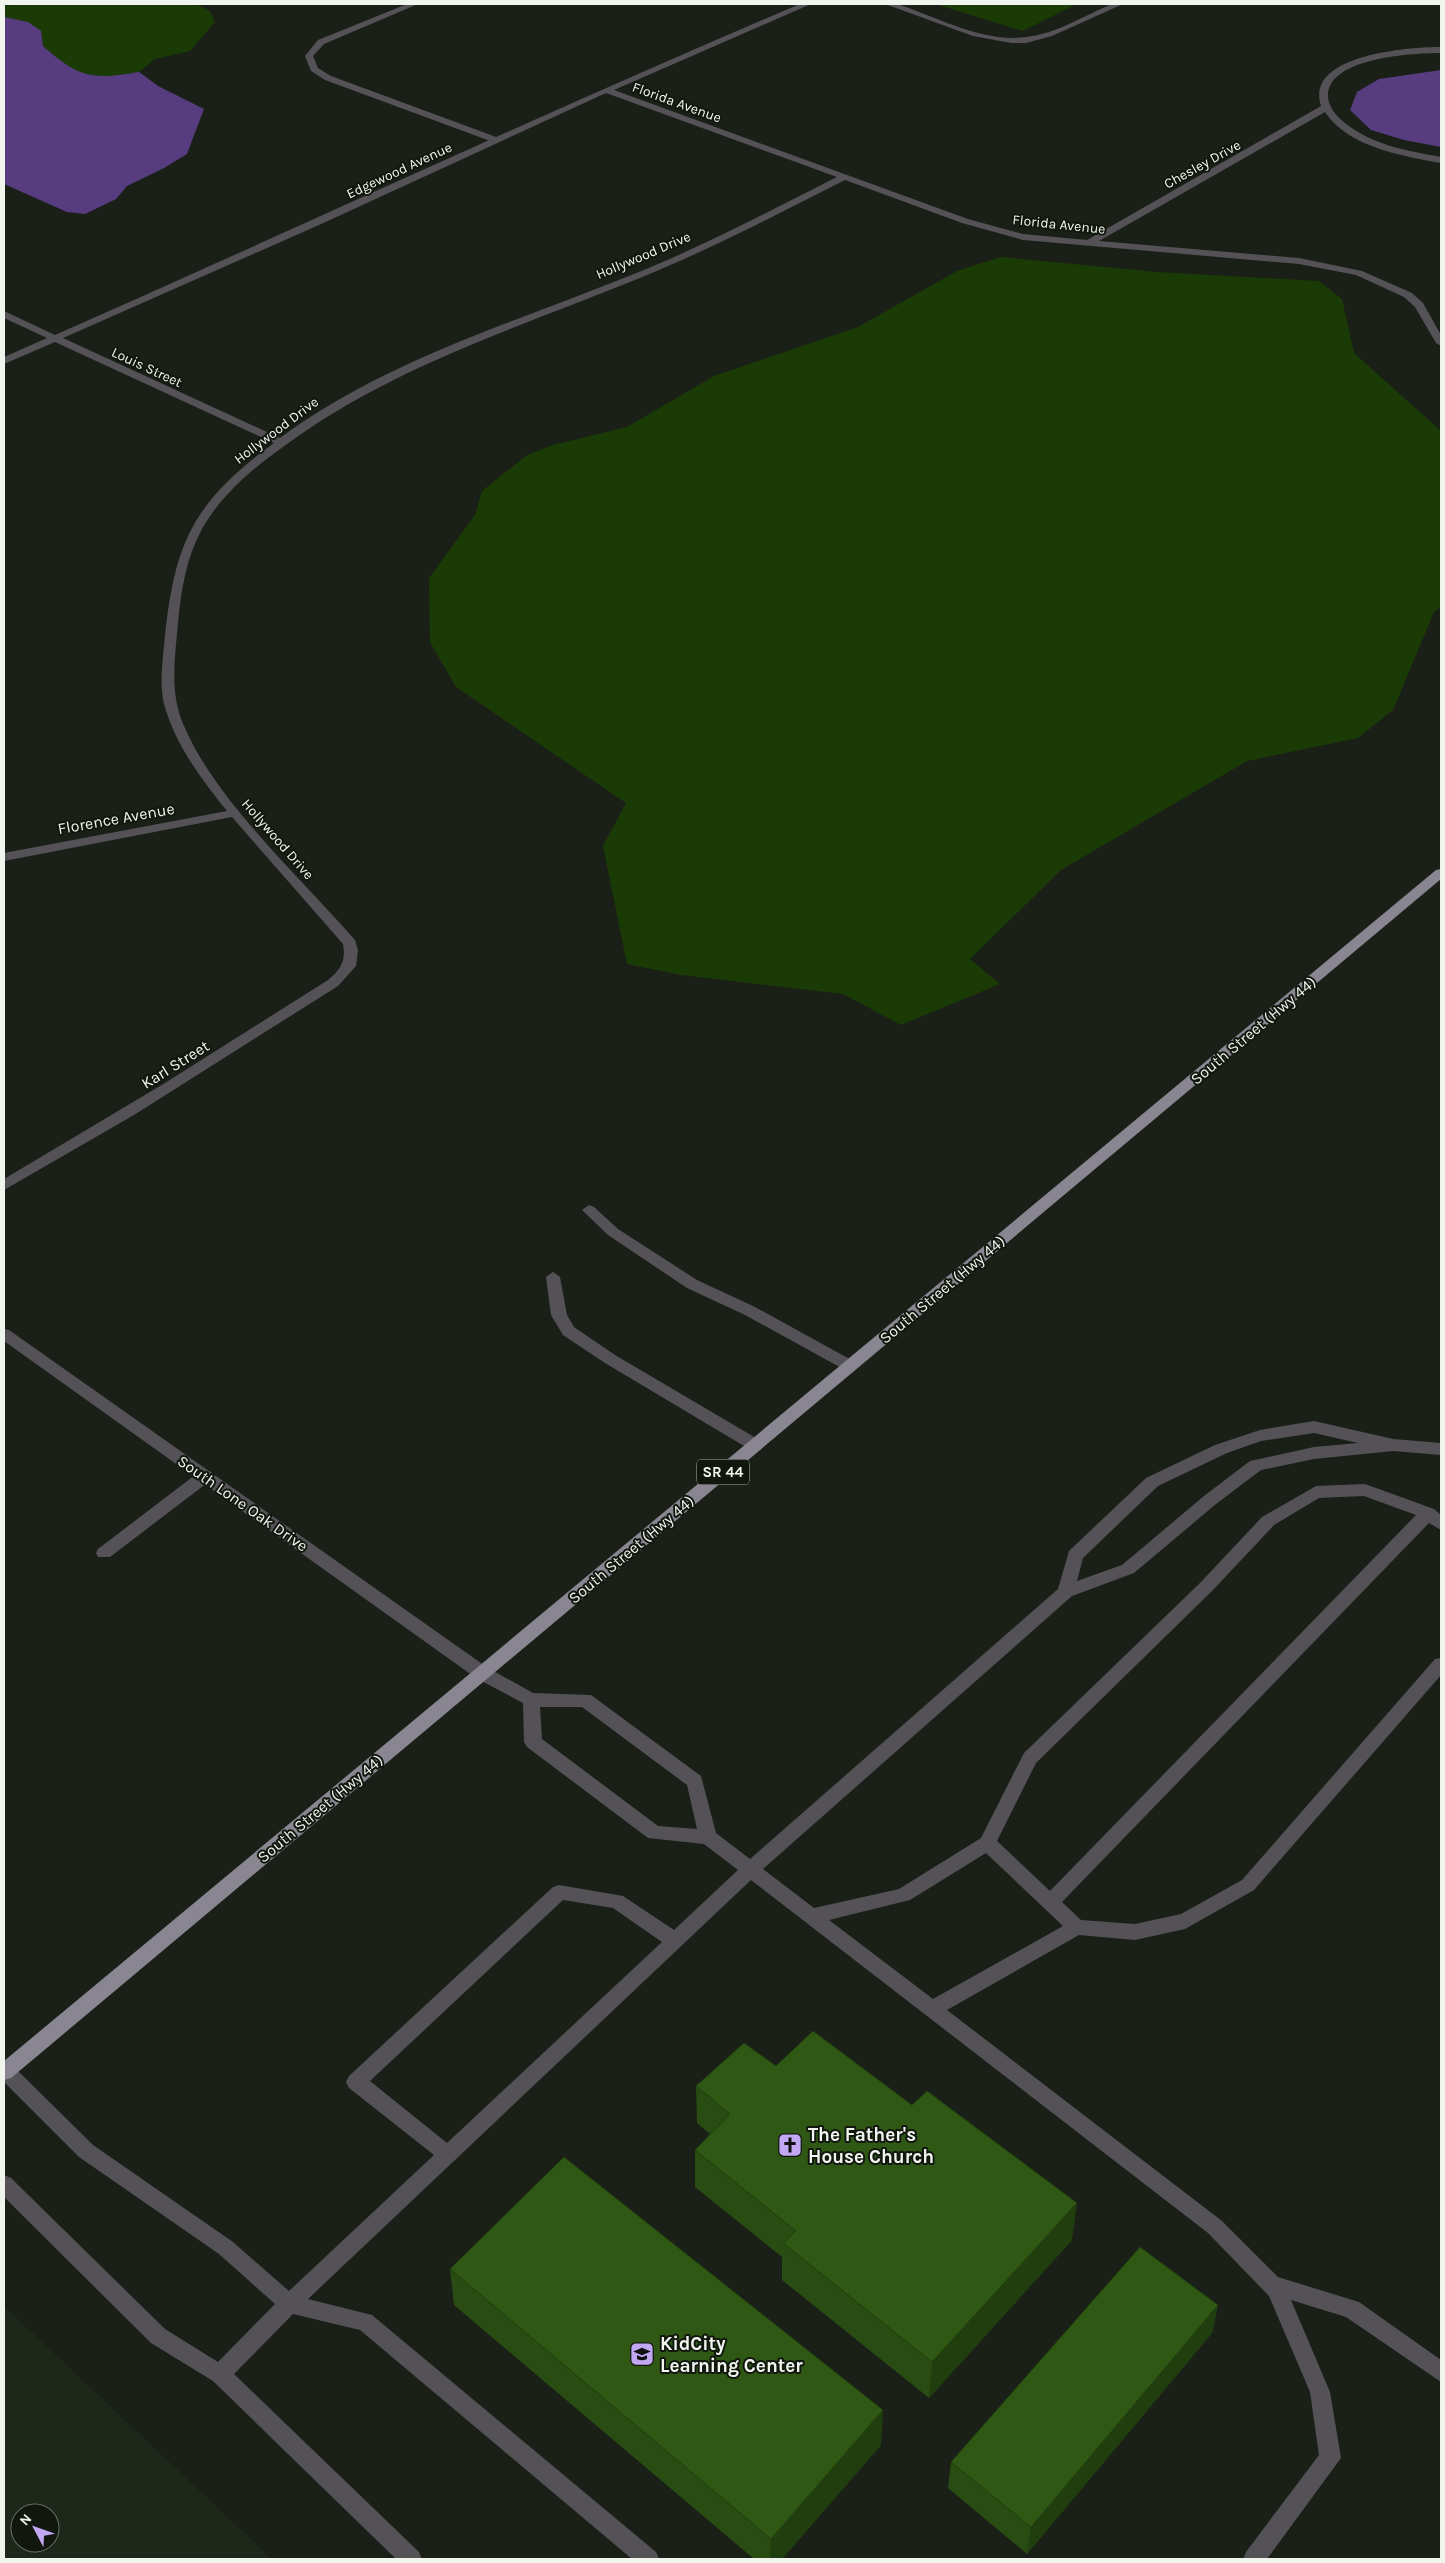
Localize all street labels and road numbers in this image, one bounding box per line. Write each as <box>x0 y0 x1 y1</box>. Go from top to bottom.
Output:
street label: Florida Avenue <box>630 78 724 126</box>
street label: Chesley Drive <box>1161 136 1244 193</box>
street label: Edgewood Avenue <box>344 139 455 202</box>
street label: Florida Avenue <box>1012 211 1106 238</box>
street label: Hollywood Drive <box>593 228 693 283</box>
street label: Louis Street <box>109 344 185 391</box>
street label: Hollywood Drive <box>231 393 322 468</box>
street label: Hollywood Drive <box>238 796 317 883</box>
street label: Florence Avenue <box>56 799 176 838</box>
street label: South Street (Hwy 44) <box>1187 972 1320 1088</box>
street label: Karl Street <box>138 1036 213 1093</box>
street label: South Street (Hwy 44) <box>876 1231 1009 1347</box>
street label: South Lone Oak Drive <box>174 1451 312 1556</box>
road number: SR 44 <box>697 1460 749 1484</box>
street label: South Street (Hwy 44) <box>565 1491 698 1607</box>
street label: South Street (Hwy 44) <box>254 1750 387 1866</box>

